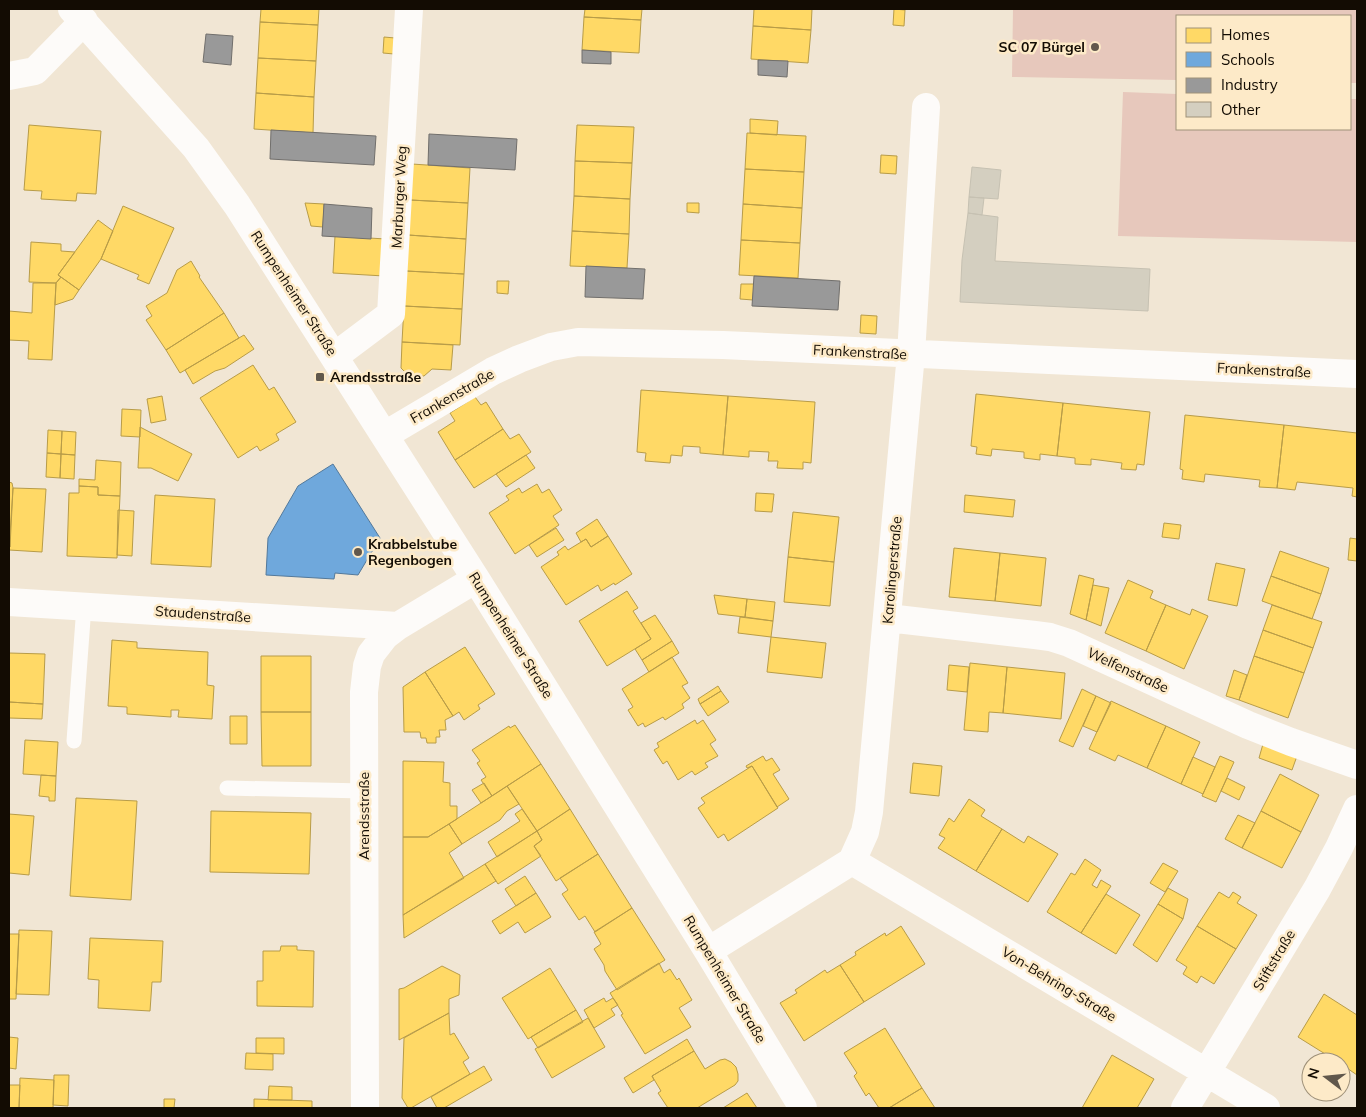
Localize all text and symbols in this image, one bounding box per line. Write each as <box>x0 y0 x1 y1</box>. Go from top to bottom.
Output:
legend <box>1176 15 1351 130</box>
text: Homes <box>1221 25 1270 44</box>
place label: SC 07 Bürgel <box>998 38 1085 56</box>
marker: SC 07 Bürgel <box>1089 41 1101 53</box>
text: Schools <box>1221 50 1275 69</box>
text: Industry <box>1221 75 1278 94</box>
text: Other <box>1221 100 1261 119</box>
street label: Marburger Weg <box>387 145 411 249</box>
street label: Rumpenheimer Straße <box>247 227 341 359</box>
street label: Frankenstraße <box>813 341 907 363</box>
street label: Frankenstraße <box>1217 359 1311 381</box>
street label: Frankenstraße <box>407 365 497 427</box>
place label: Arendsstraße <box>330 368 421 386</box>
marker: Arendsstraße <box>314 371 326 383</box>
street label: Karolingerstraße <box>878 515 906 625</box>
place label: Krabbelstube Regenbogen <box>368 535 457 569</box>
marker: Krabbelstube Regenbogen <box>352 546 364 558</box>
street label: Rumpenheimer Straße <box>465 569 557 701</box>
street label: Staudenstraße <box>154 602 252 626</box>
street label: Welfenstraße <box>1084 643 1172 697</box>
street label: Arendsstraße <box>355 772 373 860</box>
street label: Rumpenheimer Straße <box>680 912 770 1046</box>
street label: Stiftstraße <box>1249 926 1299 994</box>
street label: Von-Behring-Straße <box>998 943 1120 1025</box>
north arrow <box>1301 1052 1351 1102</box>
text: N <box>1303 1066 1324 1081</box>

